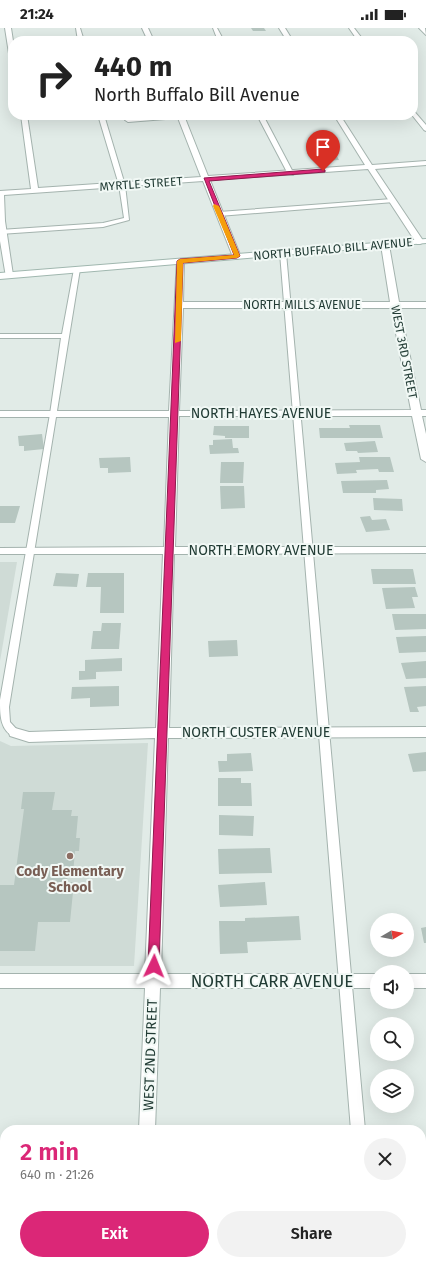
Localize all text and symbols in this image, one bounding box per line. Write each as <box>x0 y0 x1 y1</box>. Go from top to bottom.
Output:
text: 21:24 <box>20 5 54 23</box>
text: 440 m <box>94 50 172 83</box>
icon: right <box>28 52 80 104</box>
text: North Buffalo Bill Avenue <box>94 84 300 106</box>
pin <box>306 130 340 171</box>
icon: arrive <box>312 136 334 158</box>
street label: MYRTLE STREET <box>99 174 184 194</box>
street label: NORTH BUFFALO BILL AVENUE <box>253 235 413 263</box>
street label: NORTH MILLS AVENUE <box>243 298 361 312</box>
street label: WEST 3RD STREET <box>388 304 420 401</box>
street label: NORTH HAYES AVENUE <box>191 405 331 422</box>
street label: NORTH EMORY AVENUE <box>189 542 333 559</box>
street label: NORTH CUSTER AVENUE <box>182 724 330 741</box>
marker: Cody Elementary School <box>65 851 75 861</box>
place label: Cody Elementary School <box>16 863 124 896</box>
north arrow <box>370 913 414 957</box>
map controls <box>370 913 414 1113</box>
position arrow <box>133 945 175 987</box>
button: sound <box>370 965 414 1009</box>
street label: NORTH CARR AVENUE <box>191 971 353 992</box>
street label: WEST 2ND STREET <box>140 998 161 1111</box>
button: search <box>370 1017 414 1061</box>
button: layers <box>370 1069 414 1113</box>
text: 2 min <box>20 1138 79 1166</box>
button: close <box>364 1138 406 1180</box>
text: 640 m · 21:26 <box>20 1167 94 1182</box>
button: Exit <box>20 1211 209 1257</box>
button: Share <box>217 1211 406 1257</box>

